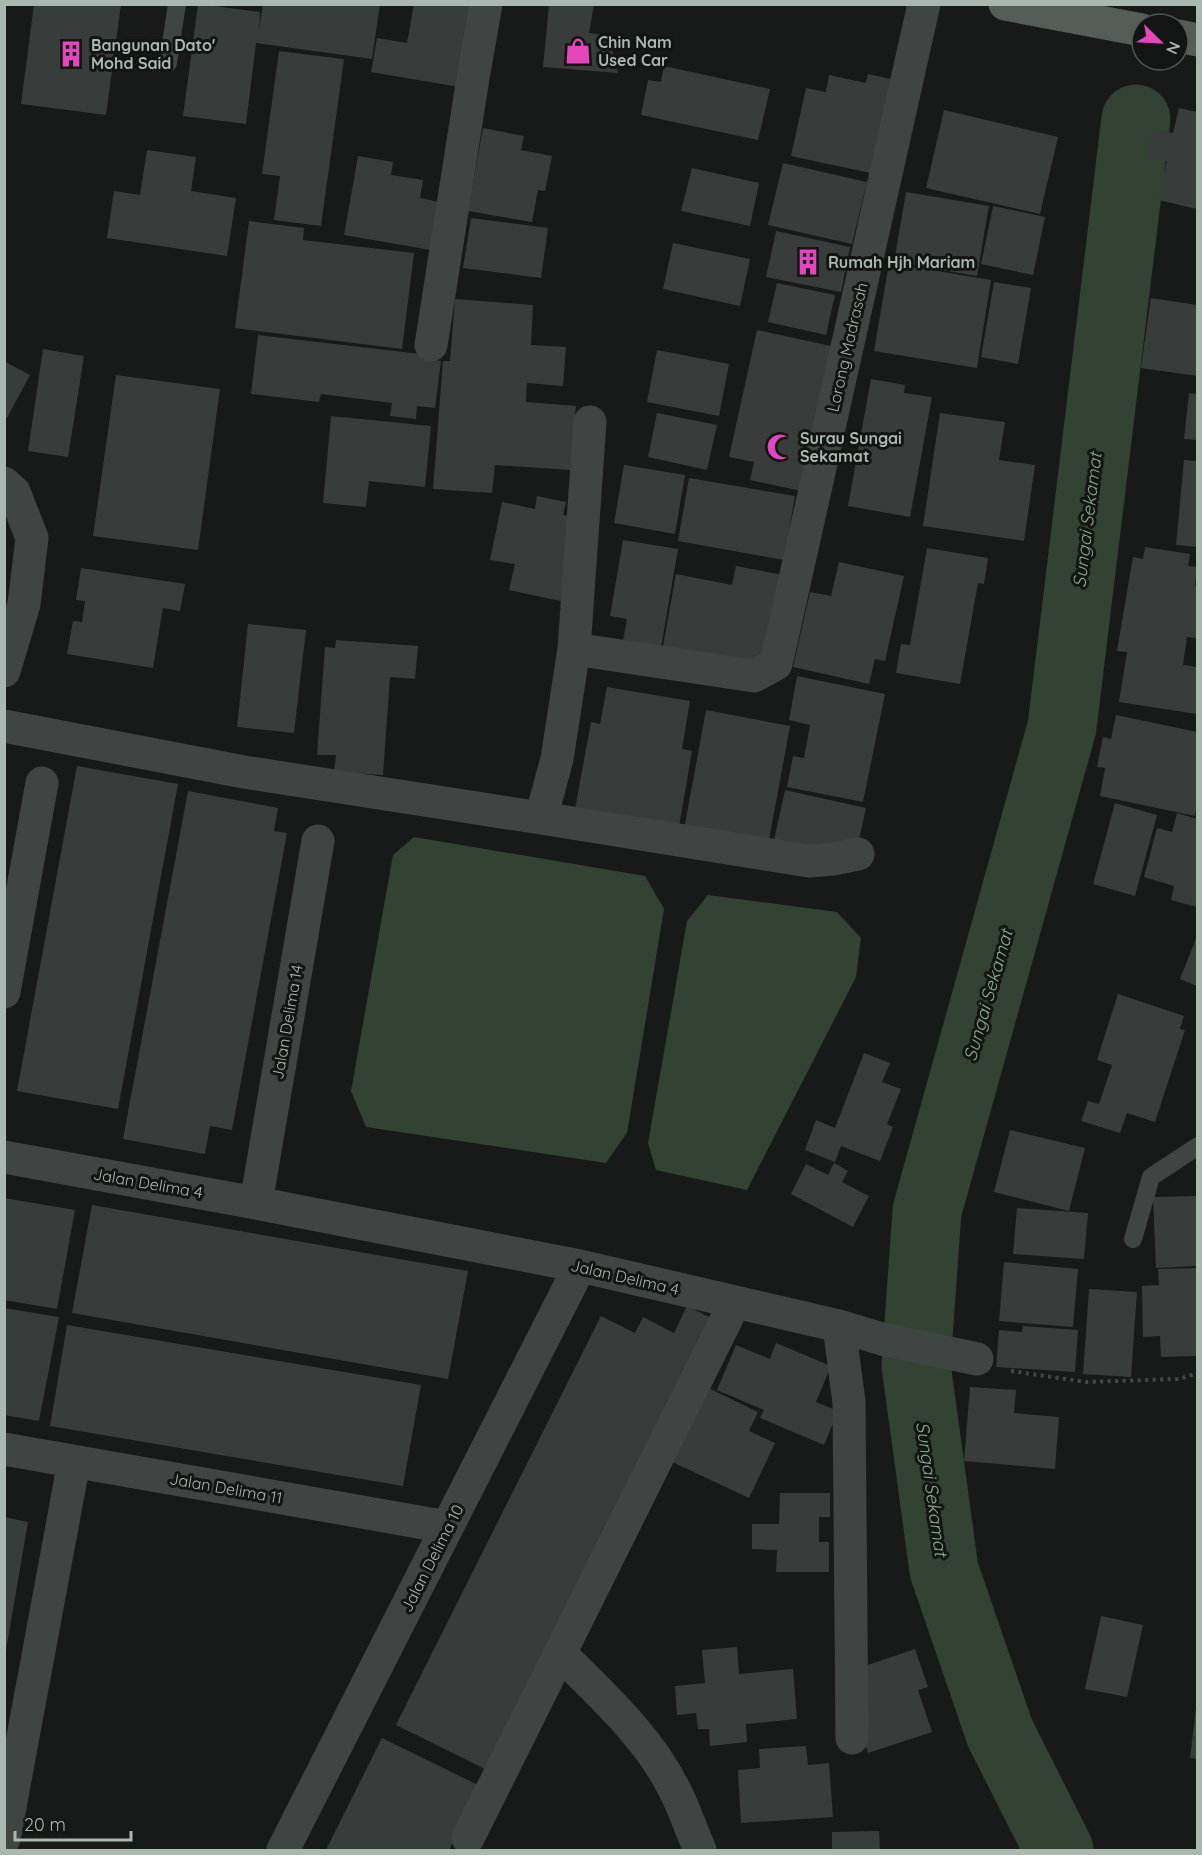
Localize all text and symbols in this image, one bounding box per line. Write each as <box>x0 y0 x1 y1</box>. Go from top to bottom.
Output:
north arrow <box>1130 12 1190 72</box>
place label: Chin Nam Used Car <box>598 32 672 70</box>
place label: Bangunan Dato' Mohd Said <box>91 35 215 73</box>
shop icon: Chin Nam Used Car <box>563 36 593 66</box>
building icon: Bangunan Dato' Mohd Said <box>56 39 86 69</box>
text: N <box>1162 39 1185 58</box>
building icon: Rumah Hjh Mariam <box>793 247 823 277</box>
place label: Rumah Hjh Mariam <box>828 252 975 272</box>
street label: Lorong Madrasah <box>822 280 872 414</box>
place label: Surau Sungai Sekamat <box>800 428 902 466</box>
mosque icon: Surau Sungai Sekamat <box>765 432 795 462</box>
water label: Sungai Sekamat <box>1067 449 1107 589</box>
water label: Sungai Sekamat <box>958 925 1018 1063</box>
street label: Jalan Delima 14 <box>267 963 307 1081</box>
street label: Jalan Delima 4 <box>92 1164 204 1202</box>
street label: Jalan Delima 4 <box>569 1255 681 1299</box>
water label: Sungai Sekamat <box>911 1420 953 1560</box>
street label: Jalan Delima 11 <box>168 1468 284 1508</box>
street label: Jalan Delima 10 <box>396 1501 468 1615</box>
scale bar <box>15 1804 130 1842</box>
text: 20 m <box>24 1813 66 1836</box>

